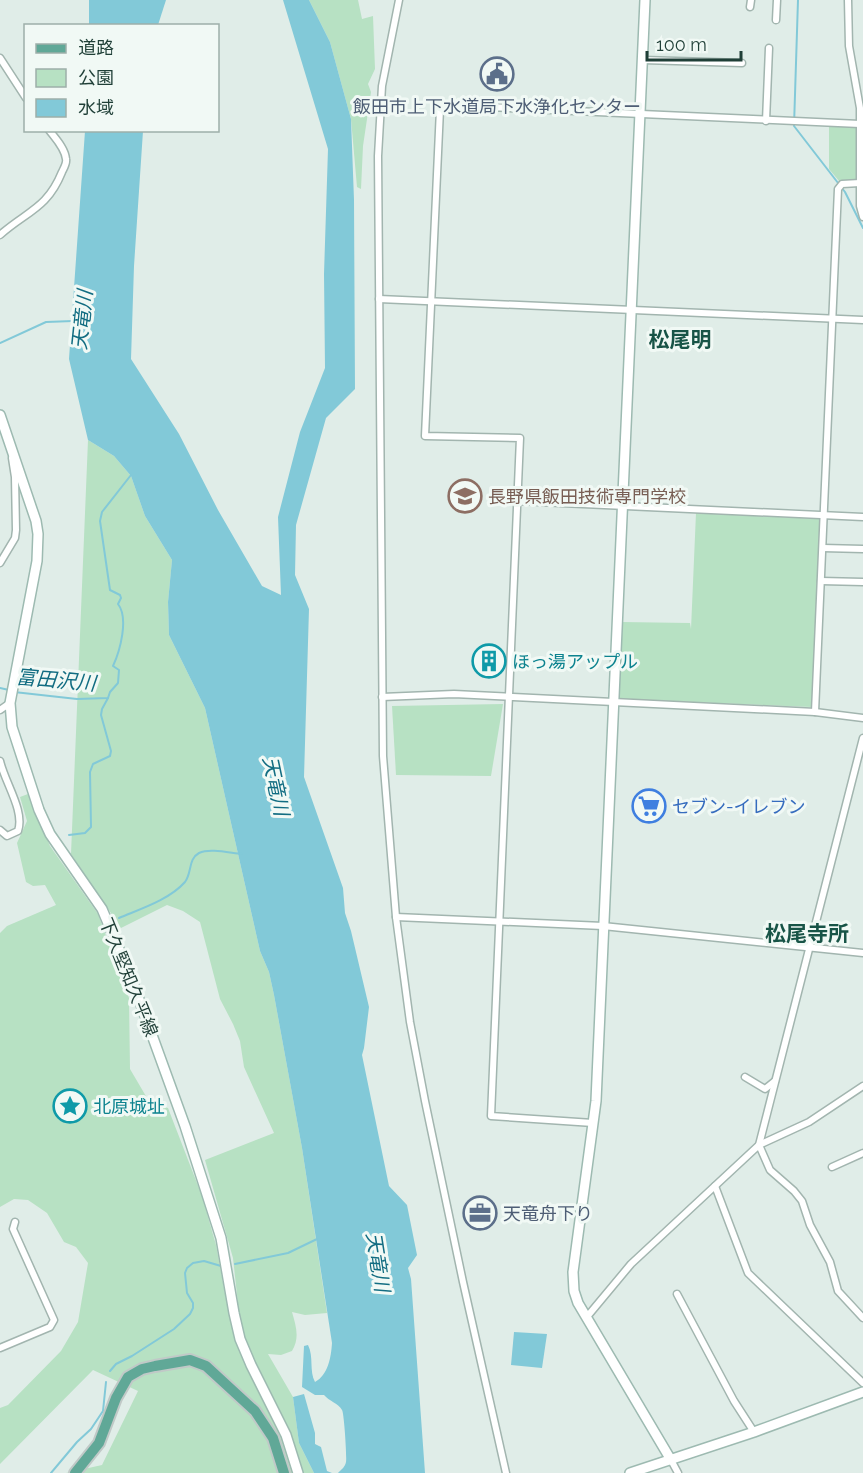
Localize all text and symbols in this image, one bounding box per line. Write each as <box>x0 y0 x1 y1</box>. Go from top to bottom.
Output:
legend <box>24 24 219 132</box>
scale bar <box>647 24 742 62</box>
text: 100 m <box>656 34 707 55</box>
text: 道路 <box>78 37 114 58</box>
public building icon: 飯田市上下水道局下水浄化センター <box>479 56 515 92</box>
text: 公園 <box>78 67 114 88</box>
place label: 飯田市上下水道局下水浄化センター <box>353 96 641 117</box>
text: 水域 <box>78 97 114 118</box>
water label: 天竜川 <box>67 287 97 351</box>
district label: 松尾明 <box>649 327 712 352</box>
school or university icon: 長野県飯田技術専門学校 <box>447 478 483 514</box>
place label: 長野県飯田技術専門学校 <box>488 486 686 507</box>
building icon: ほっ湯アップル <box>471 643 507 679</box>
place label: ほっ湯アップル <box>512 651 638 672</box>
water label: 富田沢川 <box>15 665 99 696</box>
water label: 天竜川 <box>258 754 294 820</box>
supermarket icon: セブン-イレブン <box>631 788 667 824</box>
place label: セブン-イレブン <box>672 796 806 817</box>
street label: 下久堅知久平線 <box>96 915 162 1039</box>
district label: 松尾寺所 <box>765 921 849 946</box>
place icon: 北原城址 <box>52 1088 88 1124</box>
place label: 北原城址 <box>93 1096 165 1117</box>
office icon: 天竜舟下り <box>462 1195 498 1231</box>
place label: 天竜舟下り <box>503 1203 593 1224</box>
water label: 天竜川 <box>361 1230 395 1295</box>

